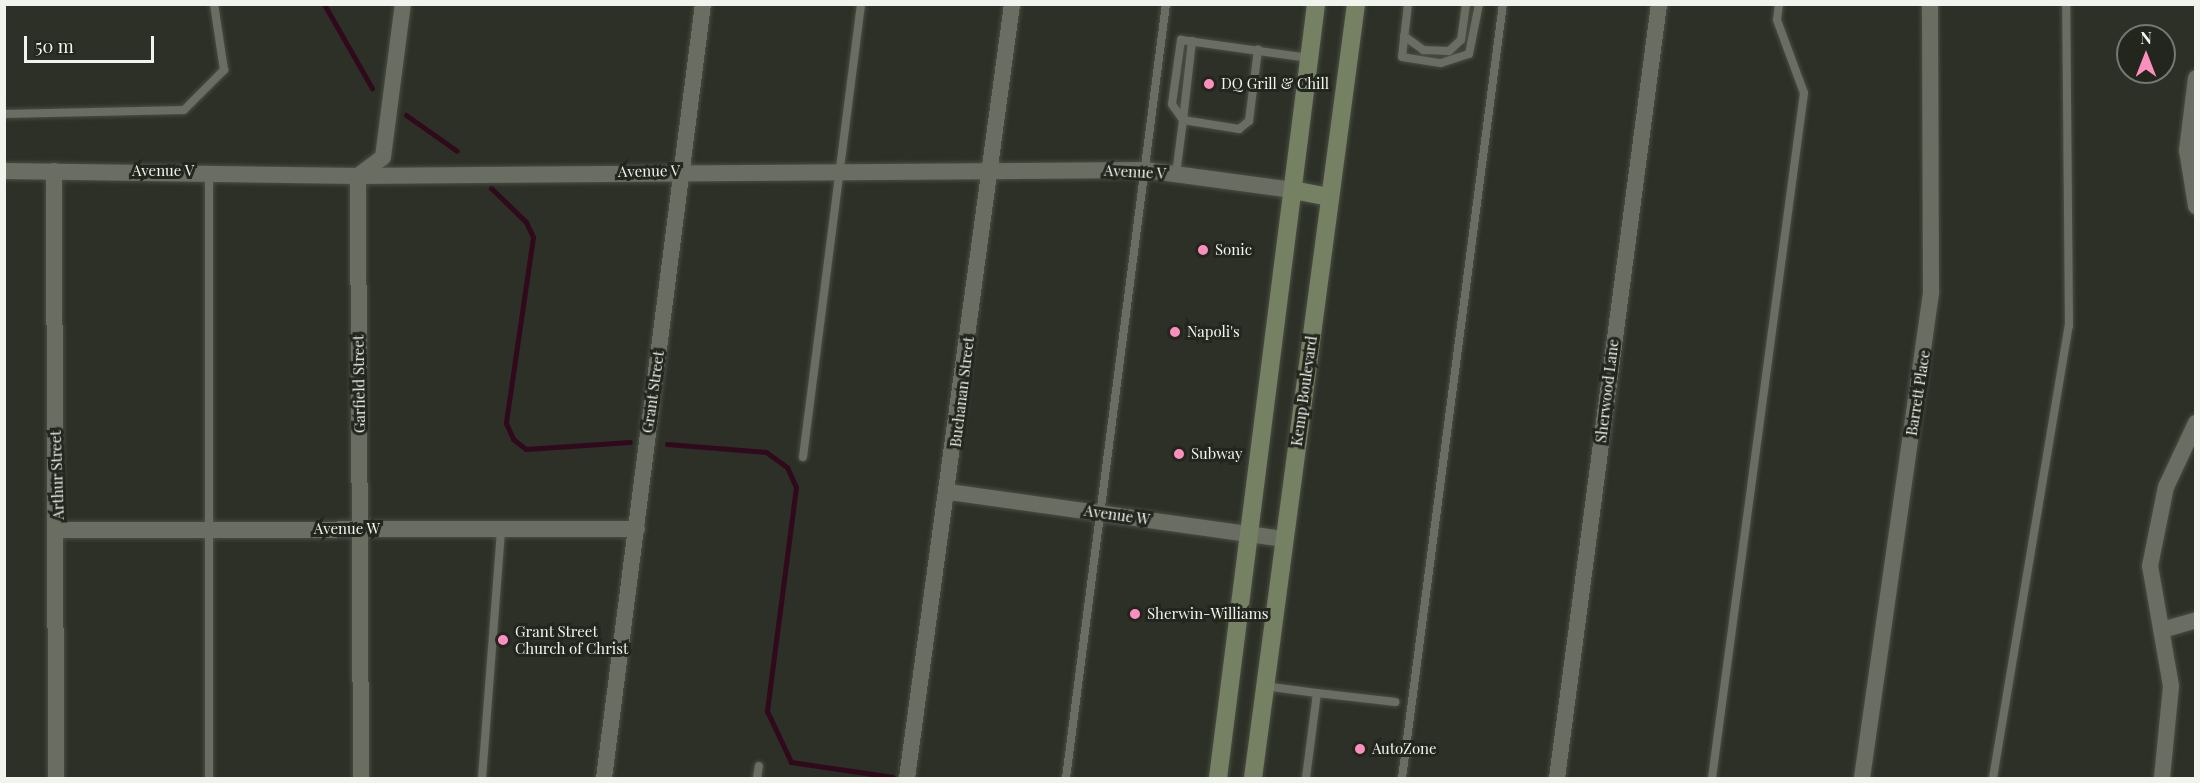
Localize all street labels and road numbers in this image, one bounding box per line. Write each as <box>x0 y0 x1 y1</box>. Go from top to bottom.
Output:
street label: Avenue V <box>618 161 680 181</box>
street label: Avenue V <box>1103 161 1167 183</box>
street label: Avenue V <box>132 162 194 180</box>
street label: Garfield Street <box>349 335 369 433</box>
street label: Kemp Boulevard <box>1287 335 1321 447</box>
street label: Buchanan Street <box>946 336 978 448</box>
street label: Sherwood Lane <box>1592 338 1622 444</box>
street label: Barrett Place <box>1902 349 1934 437</box>
street label: Grant Street <box>638 350 668 434</box>
street label: Arthur Street <box>46 430 68 520</box>
street label: Avenue W <box>1083 501 1151 529</box>
street label: Avenue W <box>314 520 380 538</box>

